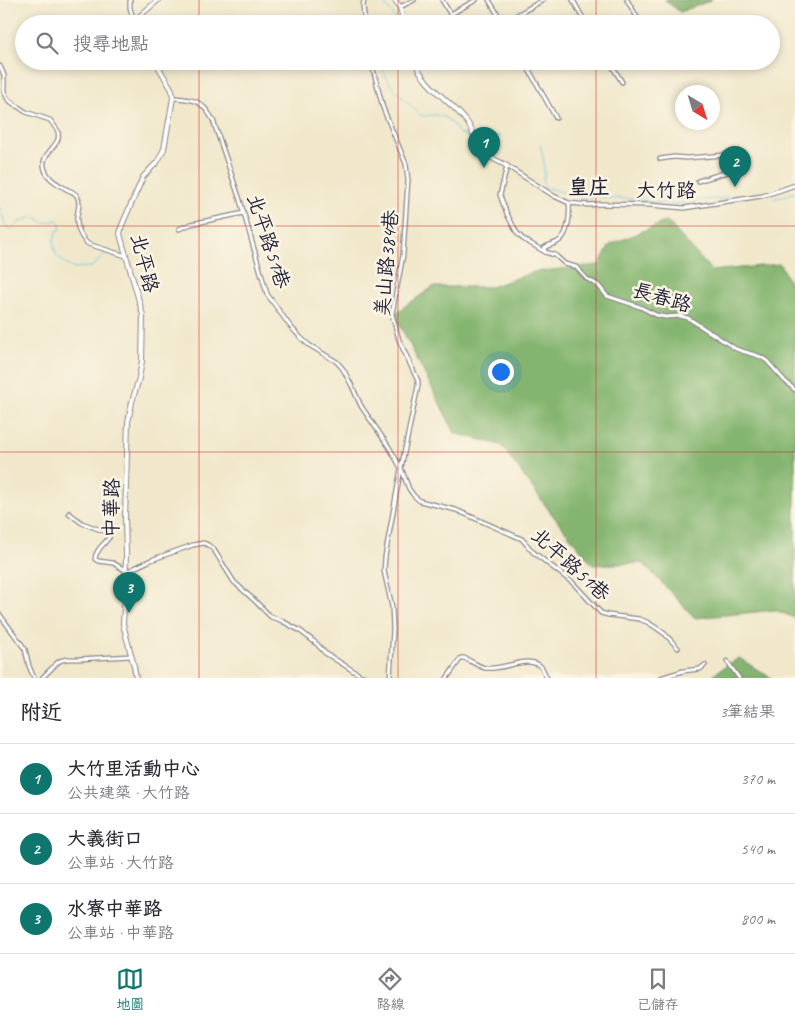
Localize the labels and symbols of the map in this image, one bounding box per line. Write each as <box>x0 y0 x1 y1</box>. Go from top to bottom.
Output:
north arrow <box>675 85 720 130</box>
pin: 1 <box>468 127 500 168</box>
pin: 2 <box>719 146 751 187</box>
district label: 皇庄 <box>568 174 610 200</box>
street label: 大竹路 <box>636 178 697 203</box>
street label: 北平路51巷 <box>241 191 296 293</box>
street label: 美山路384巷 <box>369 208 404 317</box>
street label: 北平路 <box>125 231 164 296</box>
street label: 長春路 <box>630 277 695 318</box>
your location <box>488 359 514 385</box>
street label: 中華路 <box>98 477 125 538</box>
street label: 北平路51巷 <box>526 522 616 607</box>
pin: 3 <box>113 572 145 613</box>

